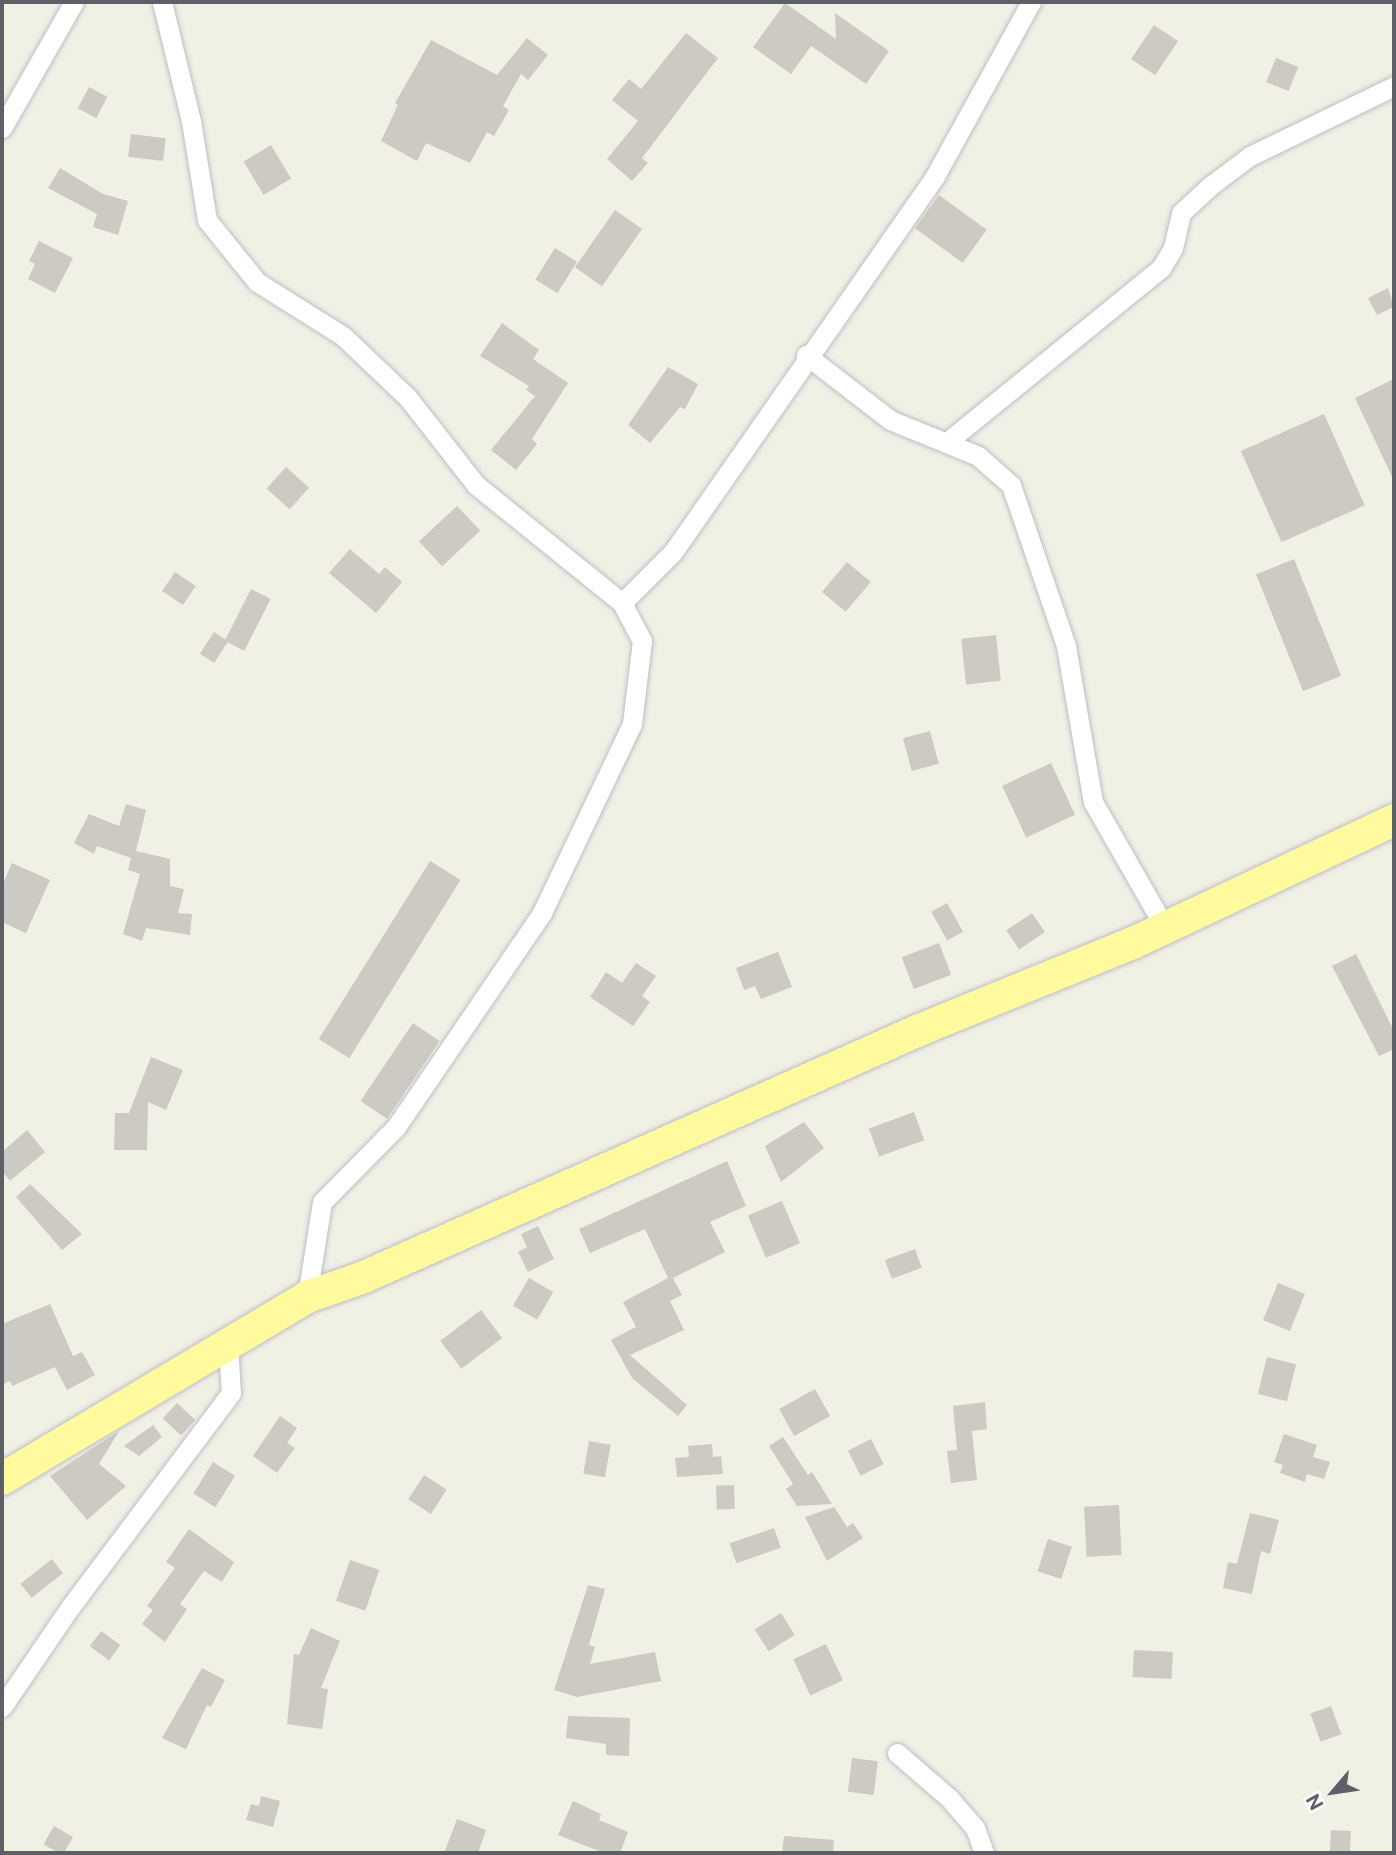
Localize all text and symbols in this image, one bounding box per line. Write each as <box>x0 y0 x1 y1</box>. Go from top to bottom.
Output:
north arrow <box>1298 1757 1368 1827</box>
text: N <box>1301 1790 1328 1814</box>

